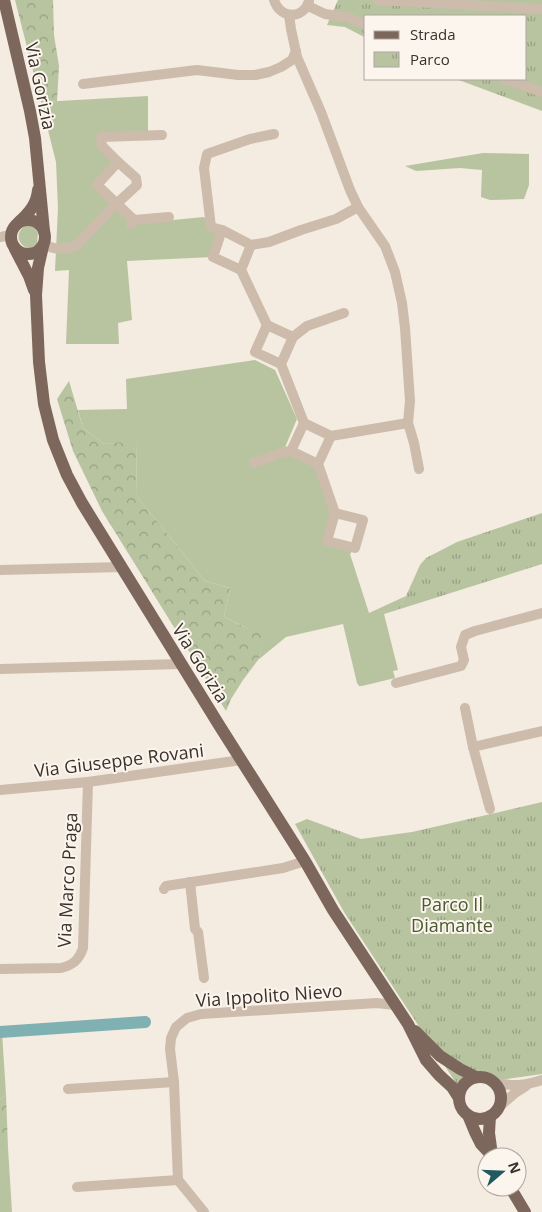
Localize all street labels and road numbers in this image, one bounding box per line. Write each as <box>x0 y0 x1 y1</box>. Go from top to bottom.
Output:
street label: Via Gorizia <box>20 40 62 132</box>
street label: Via Gorizia <box>167 619 235 707</box>
street label: Via Giuseppe Rovani <box>33 738 205 782</box>
street label: Via Marco Praga <box>51 812 83 948</box>
street label: Via Ippolito Nievo <box>195 978 343 1012</box>

